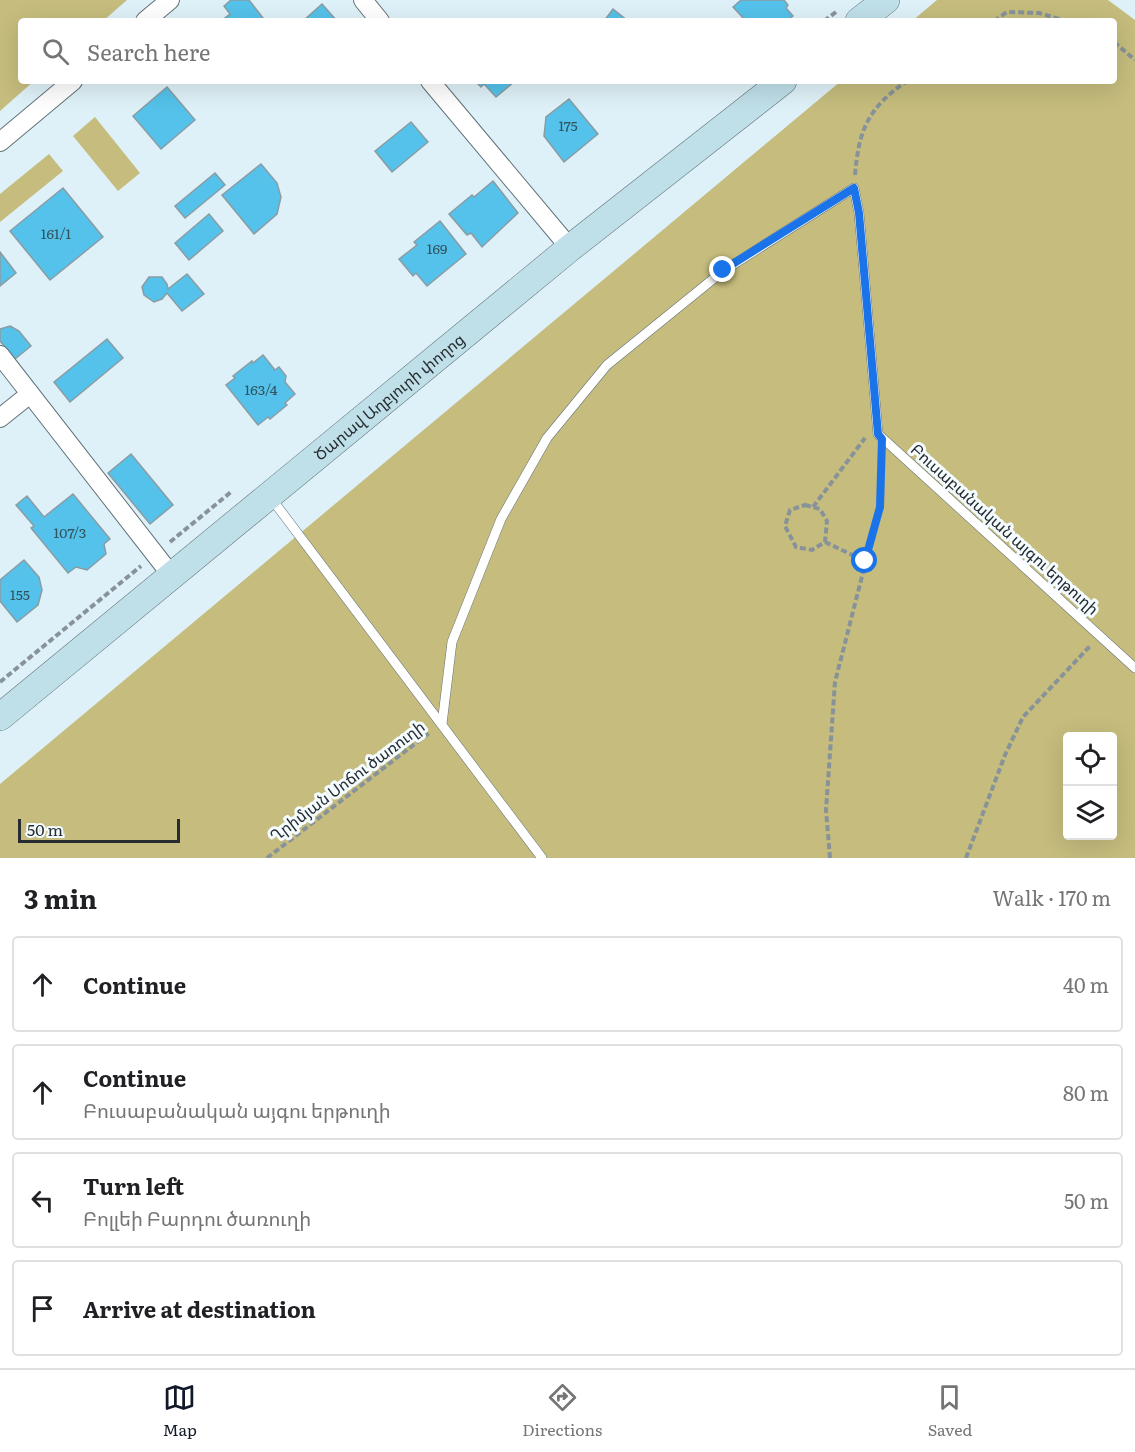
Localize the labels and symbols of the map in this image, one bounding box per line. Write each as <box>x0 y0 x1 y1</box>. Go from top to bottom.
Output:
house number: 175 <box>558 115 578 135</box>
house number: 161/1 <box>41 223 72 243</box>
house number: 169 <box>427 238 447 258</box>
route end <box>709 256 735 282</box>
street label: Ծարավ Աղբյուրի փողոց <box>308 327 469 465</box>
house number: 163/4 <box>245 379 278 399</box>
street label: Բուսաբանական այգու երթուղի <box>906 437 1105 620</box>
house number: 107/3 <box>54 522 86 542</box>
route start <box>851 547 877 573</box>
house number: 155 <box>10 584 30 604</box>
street label: Ղրիմյան Սոճու ծառուղի <box>264 714 429 847</box>
scale bar <box>18 816 180 844</box>

